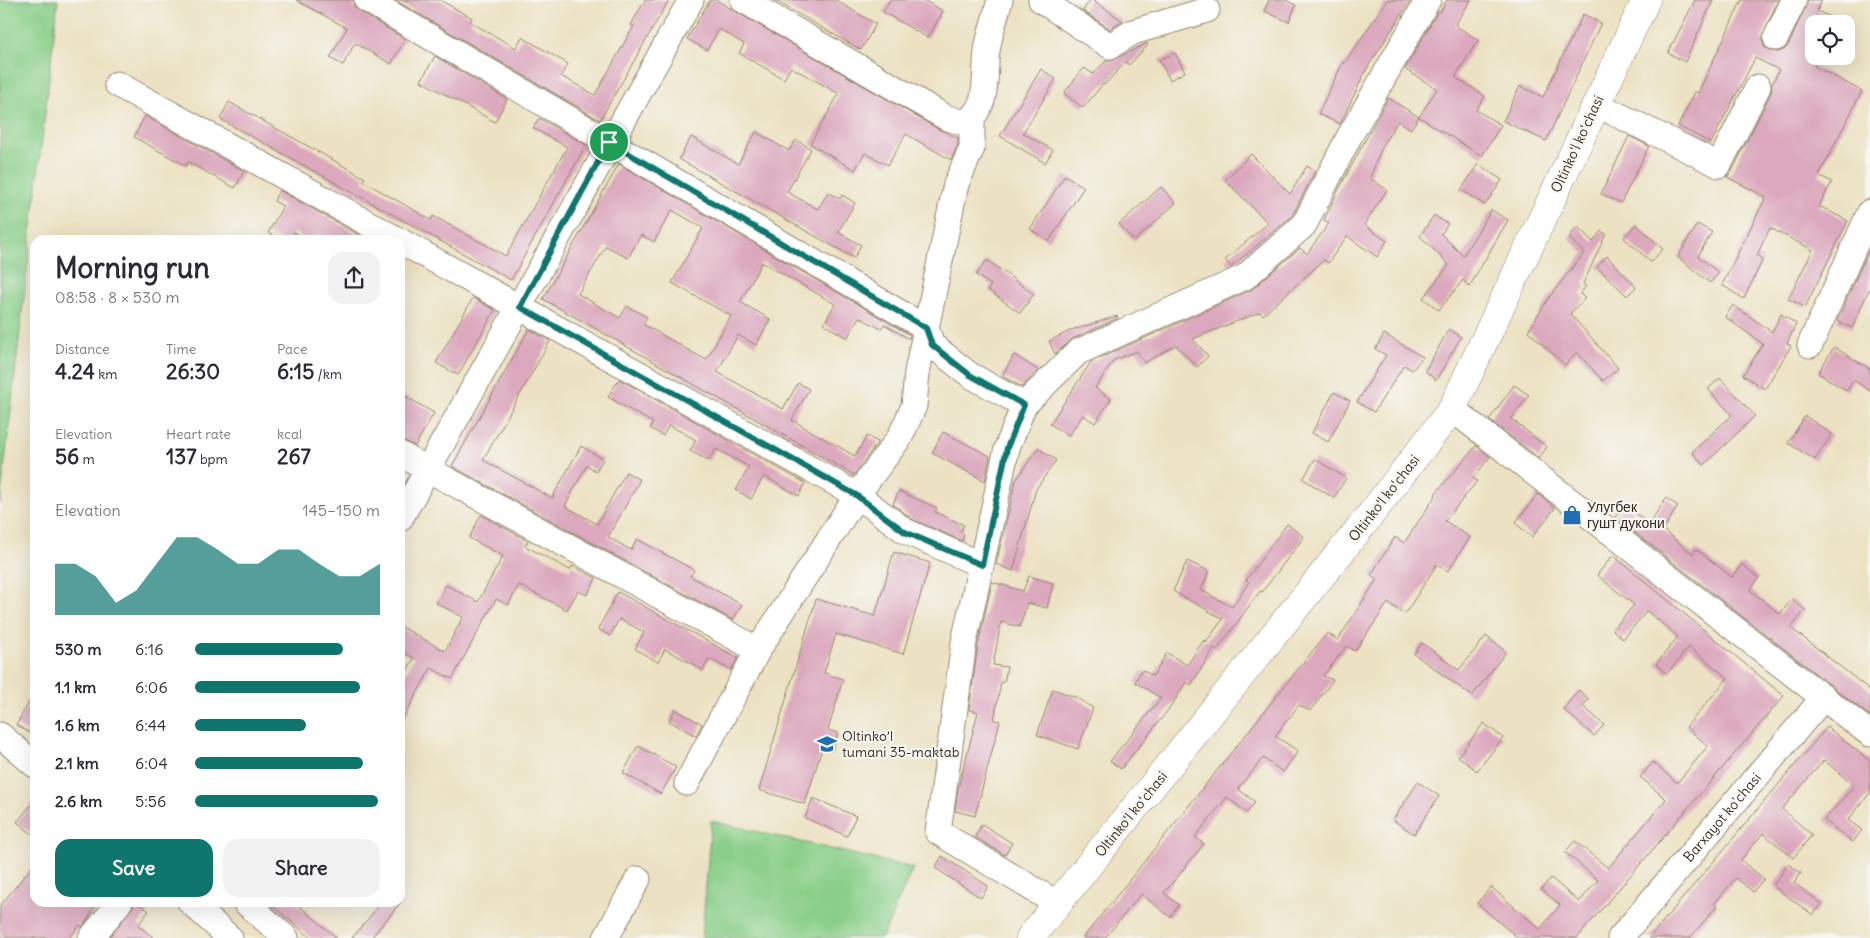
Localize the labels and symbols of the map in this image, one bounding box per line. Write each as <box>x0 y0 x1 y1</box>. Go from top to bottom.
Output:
street label: Oltinkoʻl koʻchasi <box>1547 93 1607 195</box>
pin <box>588 121 630 163</box>
street label: Oltinkoʻl koʻchasi <box>1345 451 1423 545</box>
place label: Улугбек гушт дукони <box>1587 498 1665 532</box>
shop icon: Улугбек гушт дукони <box>1561 504 1583 526</box>
place label: Oltinko’l tumani 35-maktab <box>842 727 960 761</box>
school or university icon: Oltinko’l tumani 35-maktab <box>816 733 838 755</box>
street label: Oltinkoʻl koʻchasi <box>1091 767 1171 861</box>
street label: Barxayot ko'chasi <box>1679 769 1765 866</box>

